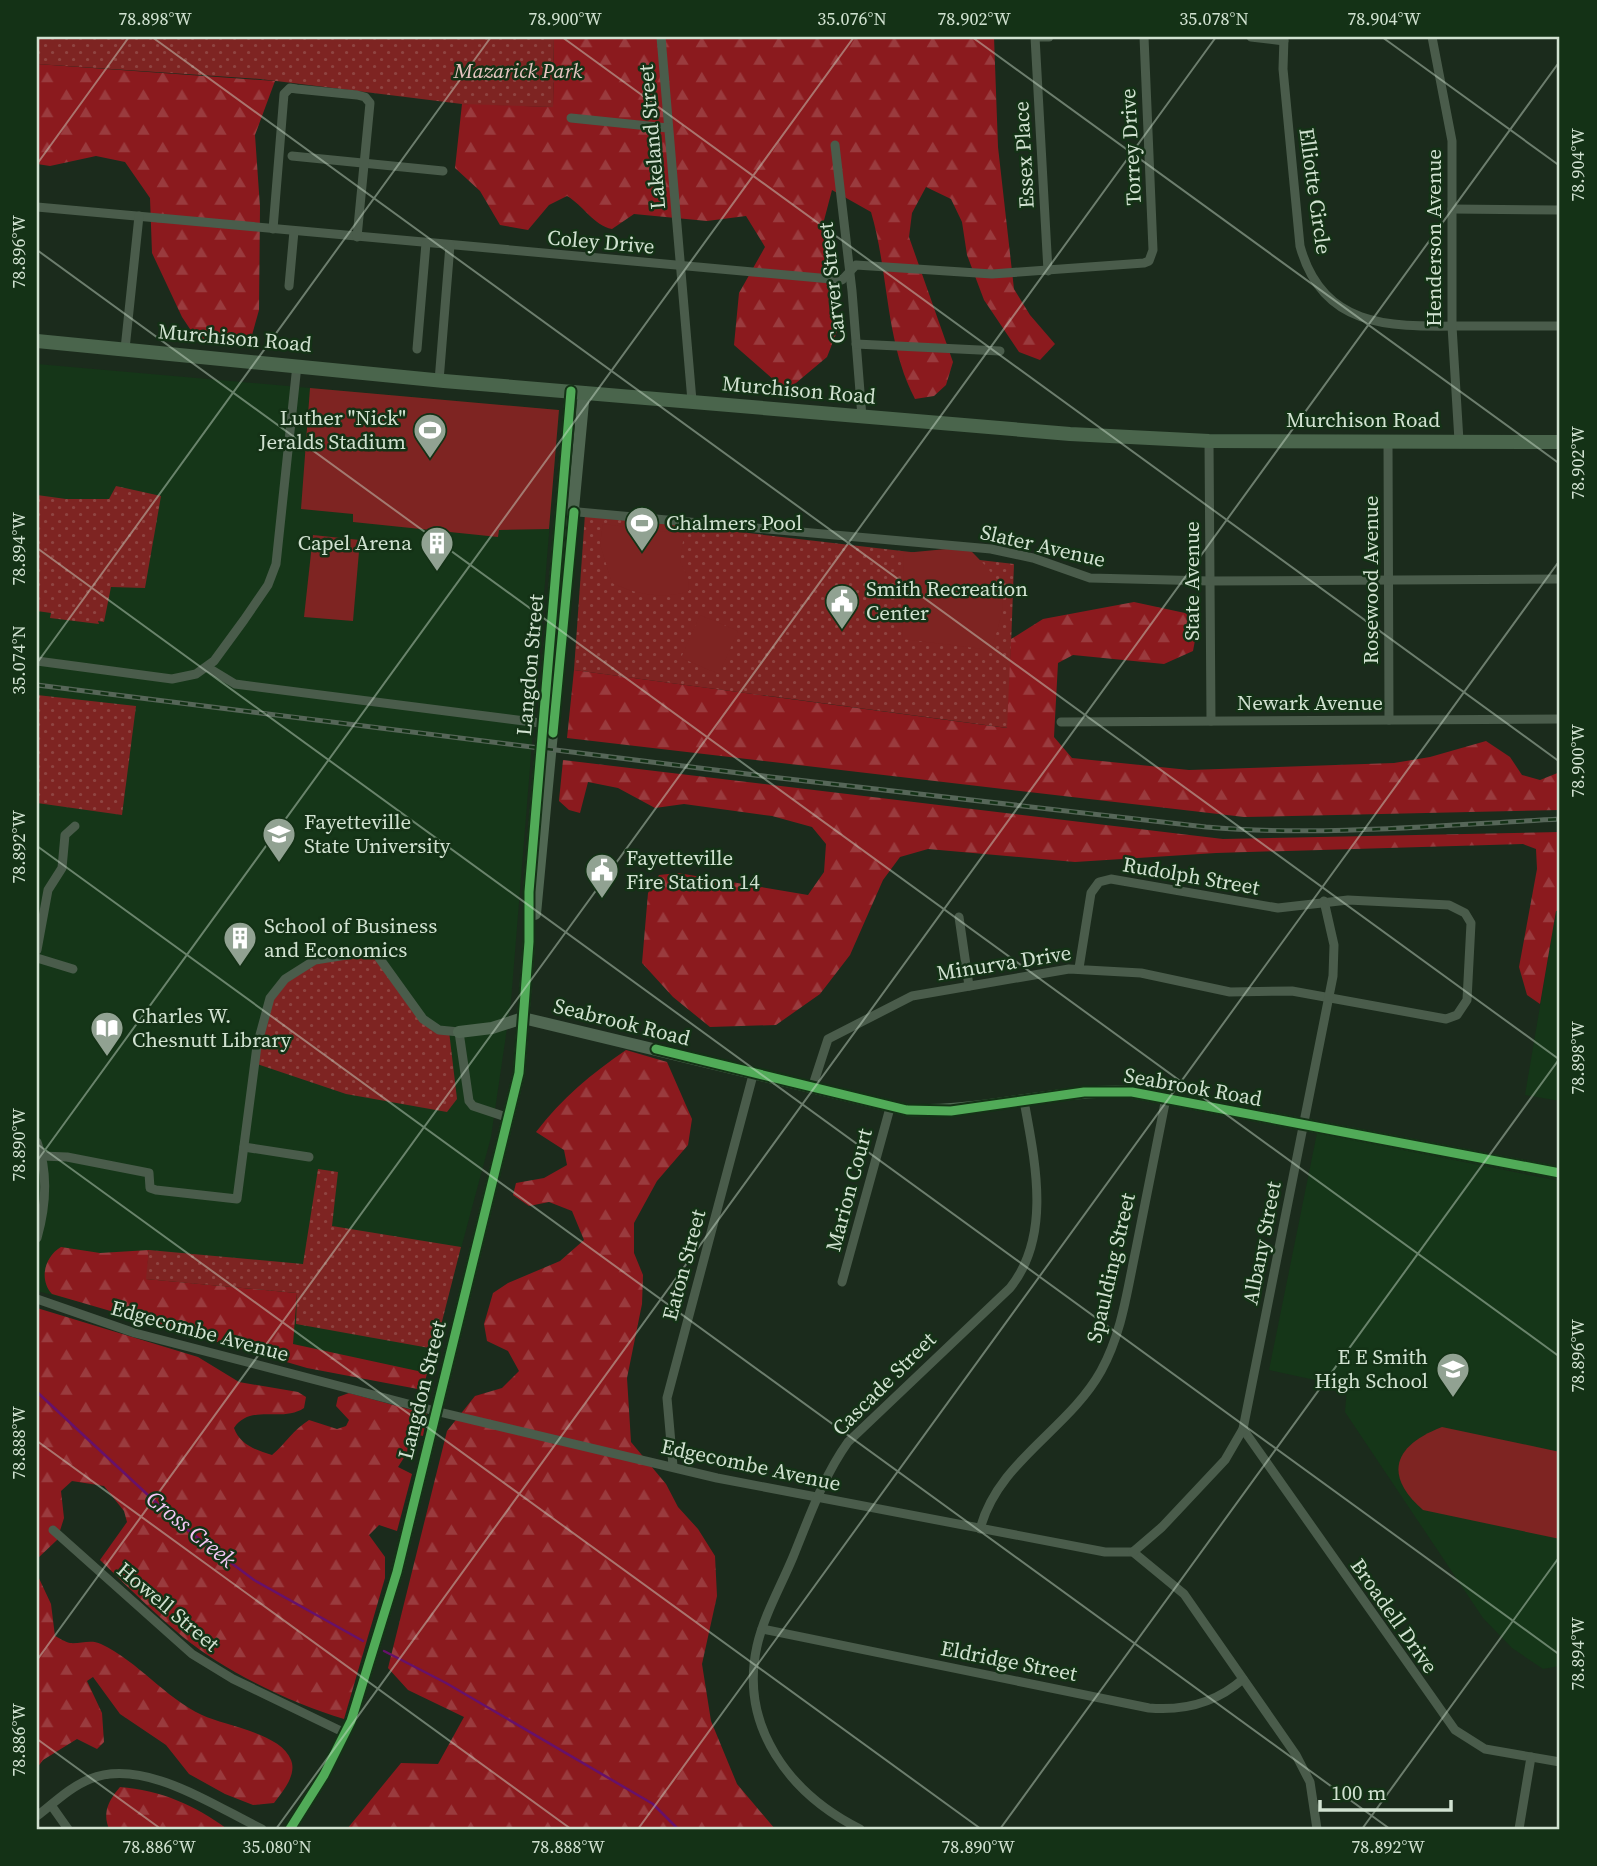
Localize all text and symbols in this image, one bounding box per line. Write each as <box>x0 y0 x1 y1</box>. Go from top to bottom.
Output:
text: 78.898°W <box>118 6 192 31</box>
text: 78.900°W <box>528 6 602 31</box>
text: 35.076°N <box>817 6 887 31</box>
text: 78.902°W <box>937 6 1011 31</box>
text: 35.078°N <box>1179 6 1249 31</box>
text: 78.904°W <box>1347 6 1421 31</box>
park label: Mazarick Park <box>453 56 582 85</box>
street label: Lakeland Street <box>631 63 672 211</box>
street label: Torrey Drive <box>1113 88 1148 206</box>
street label: Essex Place <box>1006 101 1041 210</box>
street label: Elliotte Circle <box>1292 126 1339 256</box>
text: 78.904°W <box>1565 128 1590 202</box>
street label: Henderson Avenue <box>1419 149 1448 327</box>
text: 78.896°W <box>6 215 31 289</box>
street label: Carver Street <box>811 221 852 345</box>
street label: Coley Drive <box>546 222 656 261</box>
street label: Murchison Road <box>157 316 313 359</box>
street label: Murchison Road <box>721 368 877 411</box>
place label: Luther "Nick" Jeralds Stadium <box>258 403 406 456</box>
street label: Murchison Road <box>1286 405 1440 434</box>
sports icon: Luther "Nick" Jeralds Stadium <box>411 411 449 460</box>
text: 78.902°W <box>1565 426 1590 500</box>
street label: Rosewood Avenue <box>1356 495 1385 665</box>
sports icon: Chalmers Pool <box>623 504 661 553</box>
place label: Chalmers Pool <box>666 508 802 537</box>
text: 78.894°W <box>6 512 31 586</box>
street label: Slater Avenue <box>978 517 1109 574</box>
street label: State Avenue <box>1177 521 1206 641</box>
building icon: Capel Arena <box>418 524 456 573</box>
place label: Capel Arena <box>298 528 412 557</box>
place label: Smith Recreation Center <box>866 574 1028 627</box>
public building icon: Smith Recreation Center <box>823 582 861 631</box>
street label: Langdon Street <box>509 593 550 737</box>
text: 35.074°N <box>6 625 31 695</box>
street label: Newark Avenue <box>1237 688 1383 717</box>
text: 78.900°W <box>1565 724 1590 798</box>
place label: Fayetteville State University <box>304 807 451 860</box>
text: 78.892°W <box>6 810 31 884</box>
school or university icon: Fayetteville State University <box>260 815 298 864</box>
place label: Fayetteville Fire Station 14 <box>626 843 760 896</box>
street label: Rudolph Street <box>1120 849 1262 902</box>
public building icon: Fayetteville Fire Station 14 <box>583 851 621 900</box>
place label: School of Business and Economics <box>264 911 437 964</box>
building icon: School of Business and Economics <box>221 919 259 968</box>
street label: Minurva Drive <box>935 938 1073 987</box>
street label: Seabrook Road <box>551 991 693 1052</box>
place label: Charles W. Chesnutt Library <box>132 1001 292 1054</box>
library icon: Charles W. Chesnutt Library <box>88 1009 126 1058</box>
text: 78.898°W <box>1565 1021 1590 1095</box>
street label: Seabrook Road <box>1122 1060 1264 1113</box>
text: 78.890°W <box>6 1108 31 1182</box>
street label: Marion Court <box>818 1125 879 1255</box>
street label: Albany Street <box>1235 1179 1288 1307</box>
street label: Spaulding Street <box>1079 1190 1142 1346</box>
street label: Eaton Street <box>655 1206 712 1324</box>
street label: Edgecombe Avenue <box>108 1293 292 1368</box>
street label: Langdon Street <box>390 1317 453 1462</box>
text: 78.896°W <box>1565 1319 1590 1393</box>
street label: Cascade Street <box>825 1325 942 1442</box>
place label: E E Smith High School <box>1315 1342 1428 1395</box>
school or university icon: E E Smith High School <box>1434 1350 1472 1399</box>
text: 78.888°W <box>6 1406 31 1480</box>
street label: Edgecombe Avenue <box>659 1431 844 1498</box>
water label: Cross Creek <box>139 1483 243 1575</box>
street label: Broadell Drive <box>1344 1552 1445 1679</box>
street label: Howell Street <box>111 1555 226 1658</box>
text: 78.894°W <box>1565 1617 1590 1691</box>
street label: Eldridge Street <box>938 1633 1080 1688</box>
text: 78.886°W <box>6 1703 31 1777</box>
scale bar <box>1320 1768 1452 1812</box>
text: 100 m <box>1331 1778 1386 1807</box>
text: 78.886°W <box>122 1834 196 1859</box>
text: 35.080°N <box>242 1834 312 1859</box>
text: 78.888°W <box>531 1834 605 1859</box>
text: 78.890°W <box>941 1834 1015 1859</box>
text: 78.892°W <box>1351 1834 1425 1859</box>

